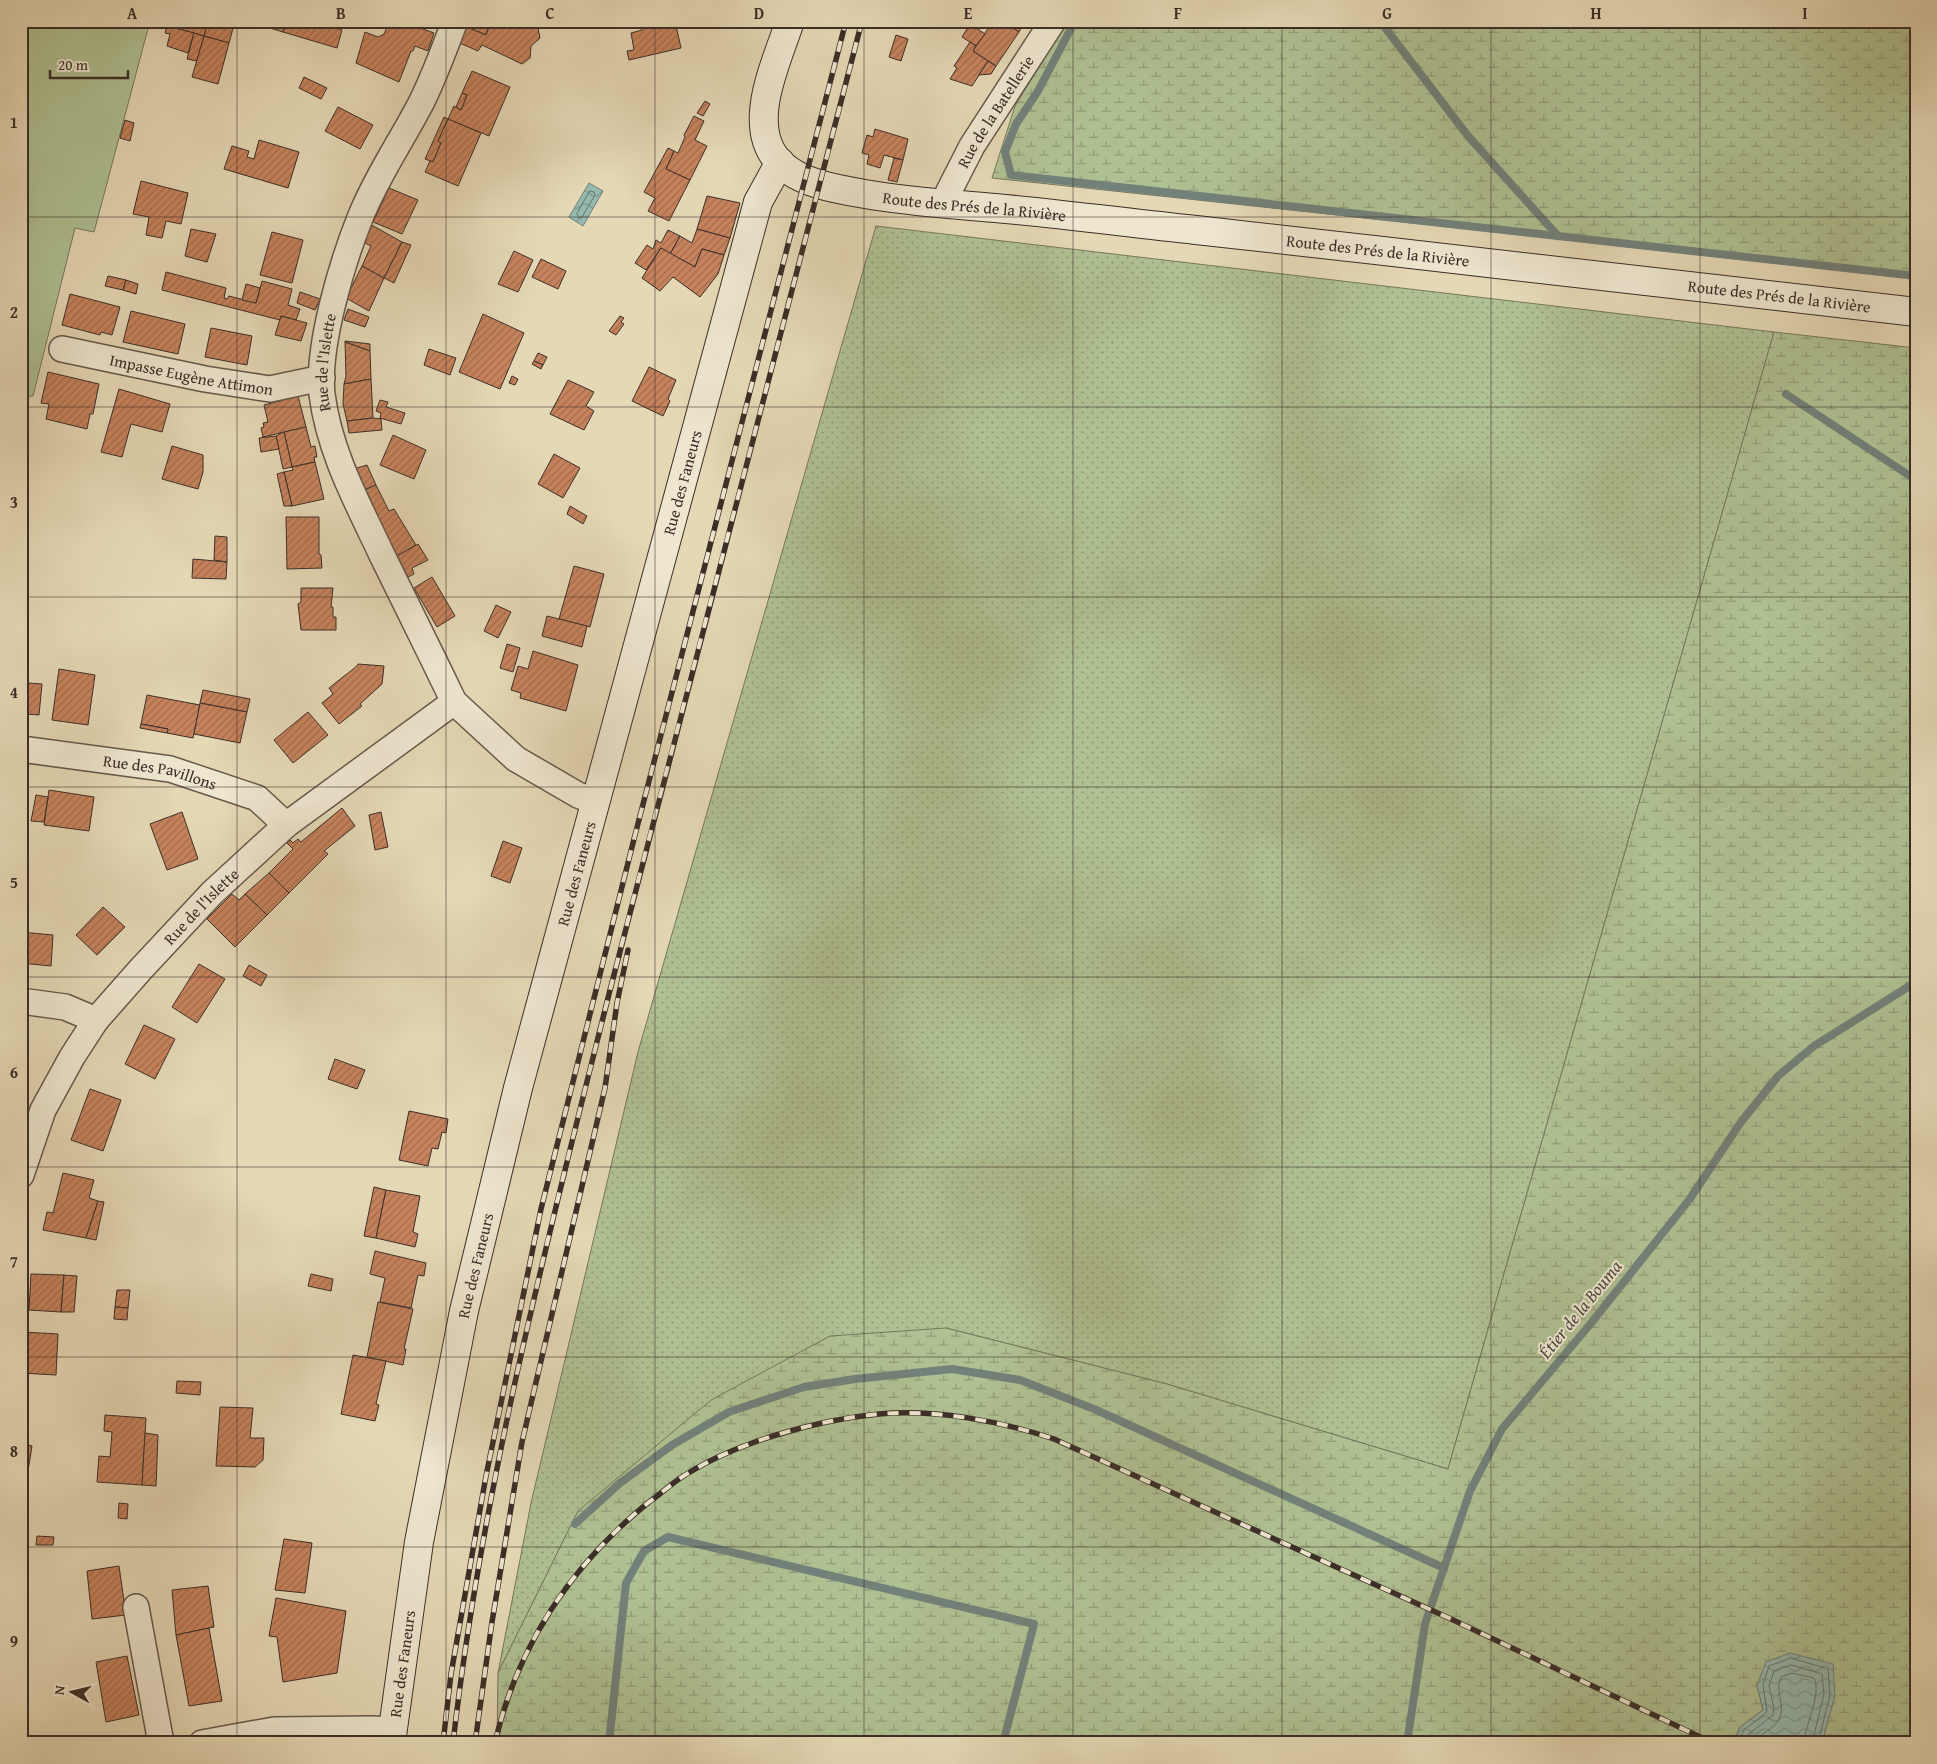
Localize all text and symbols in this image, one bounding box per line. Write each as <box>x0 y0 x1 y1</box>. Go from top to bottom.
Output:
text: A <box>127 1 138 25</box>
text: B <box>336 1 346 25</box>
text: C <box>545 1 555 25</box>
text: D <box>754 1 764 25</box>
text: E <box>964 1 973 25</box>
text: F <box>1174 1 1182 25</box>
text: G <box>1382 1 1392 25</box>
text: H <box>1590 1 1602 25</box>
text: I <box>1802 1 1808 25</box>
scale bar <box>50 48 128 80</box>
street label: Rue de la Batellerie <box>951 50 1040 172</box>
text: 20 m <box>58 54 89 75</box>
text: 1 <box>10 110 18 134</box>
street label: Route des Prés de la Rivière <box>881 185 1067 227</box>
street label: Route des Prés de la Rivière <box>1285 228 1471 272</box>
street label: Route des Prés de la Rivière <box>1687 273 1872 318</box>
text: 2 <box>10 300 18 324</box>
street label: Rue de l'Islette <box>309 311 342 414</box>
street label: Impasse Eugène Attimon <box>107 347 275 401</box>
street label: Rue des Faneurs <box>656 427 708 538</box>
text: 3 <box>10 490 18 514</box>
text: 4 <box>10 680 18 704</box>
street label: Rue des Pavillons <box>102 748 220 796</box>
street label: Rue des Faneurs <box>550 818 602 929</box>
street label: Rue de l'Islette <box>158 862 244 950</box>
text: 5 <box>10 870 18 894</box>
text: 6 <box>10 1060 18 1084</box>
street label: Rue des Faneurs <box>451 1210 499 1320</box>
text: 7 <box>10 1249 18 1273</box>
water label: Étier de la Bouma <box>1531 1253 1629 1365</box>
text: 8 <box>10 1439 18 1463</box>
street label: Rue des Faneurs <box>383 1609 421 1719</box>
text: 9 <box>10 1629 18 1653</box>
north arrow <box>48 1666 98 1716</box>
text: N <box>49 1684 70 1696</box>

